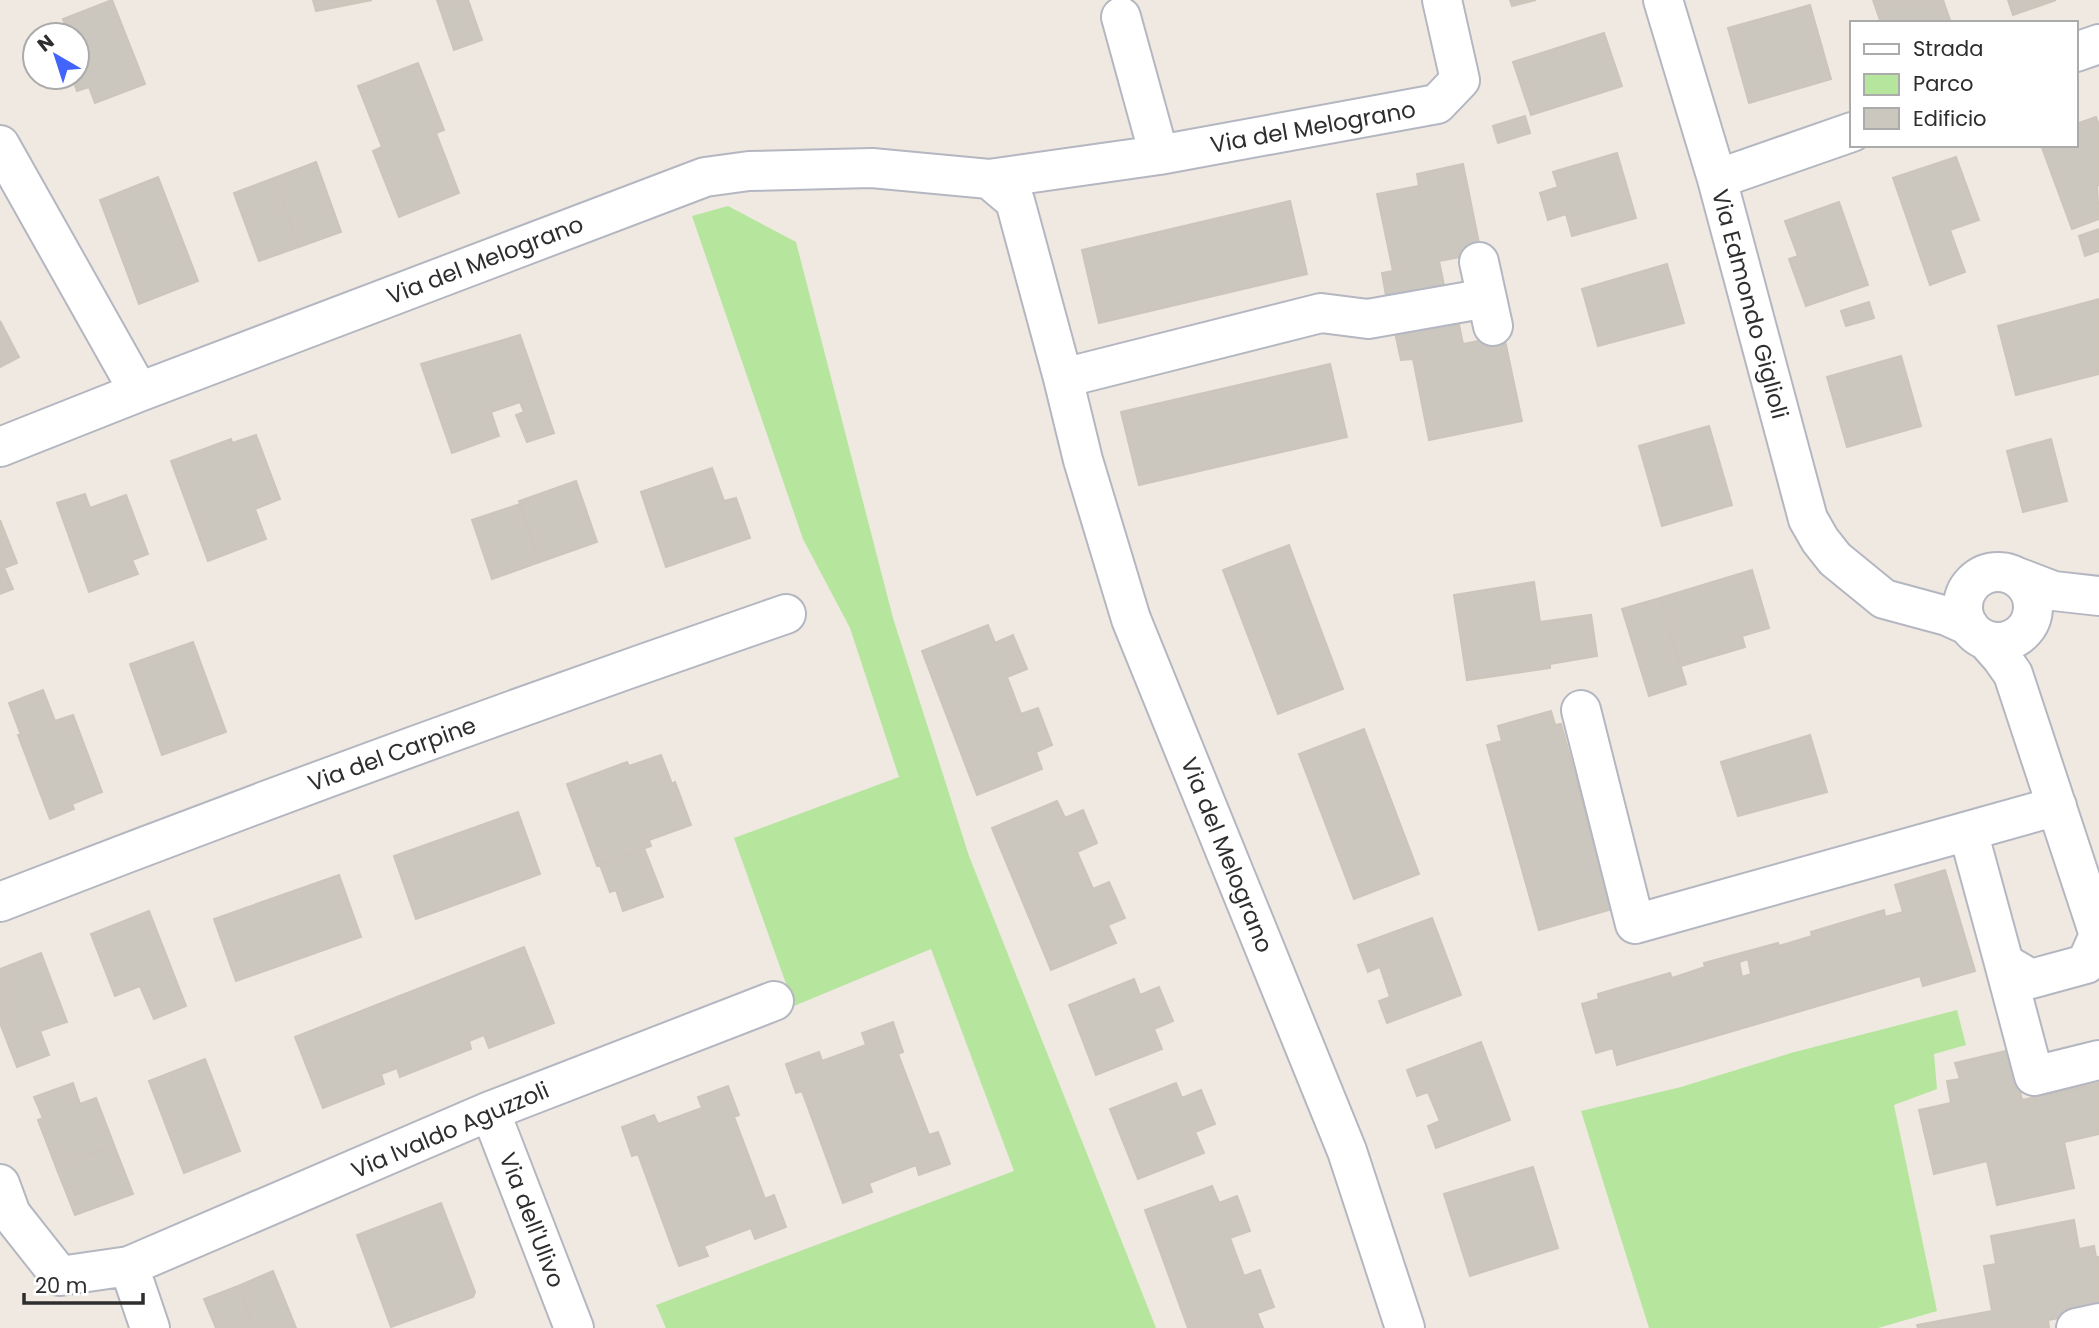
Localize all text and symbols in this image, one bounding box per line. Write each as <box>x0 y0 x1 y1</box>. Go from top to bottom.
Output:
north arrow <box>21 21 91 91</box>
legend <box>1850 21 2078 147</box>
text: N <box>32 28 60 58</box>
text: Strada <box>1913 34 1983 63</box>
text: Parco <box>1913 69 1973 98</box>
street label: Via del Melograno <box>1208 93 1418 161</box>
text: Edificio <box>1913 104 1987 133</box>
street label: Via Edmondo Giglioli <box>1704 186 1796 422</box>
street label: Via del Melograno <box>382 208 588 312</box>
street label: Via del Carpine <box>304 709 480 799</box>
street label: Via del Melograno <box>1173 753 1281 957</box>
street label: Via Ivaldo Aguzzoli <box>346 1074 554 1186</box>
street label: Via dell'Ulivo <box>492 1148 572 1292</box>
scale bar <box>24 1262 144 1306</box>
text: 20 m <box>35 1271 88 1300</box>

